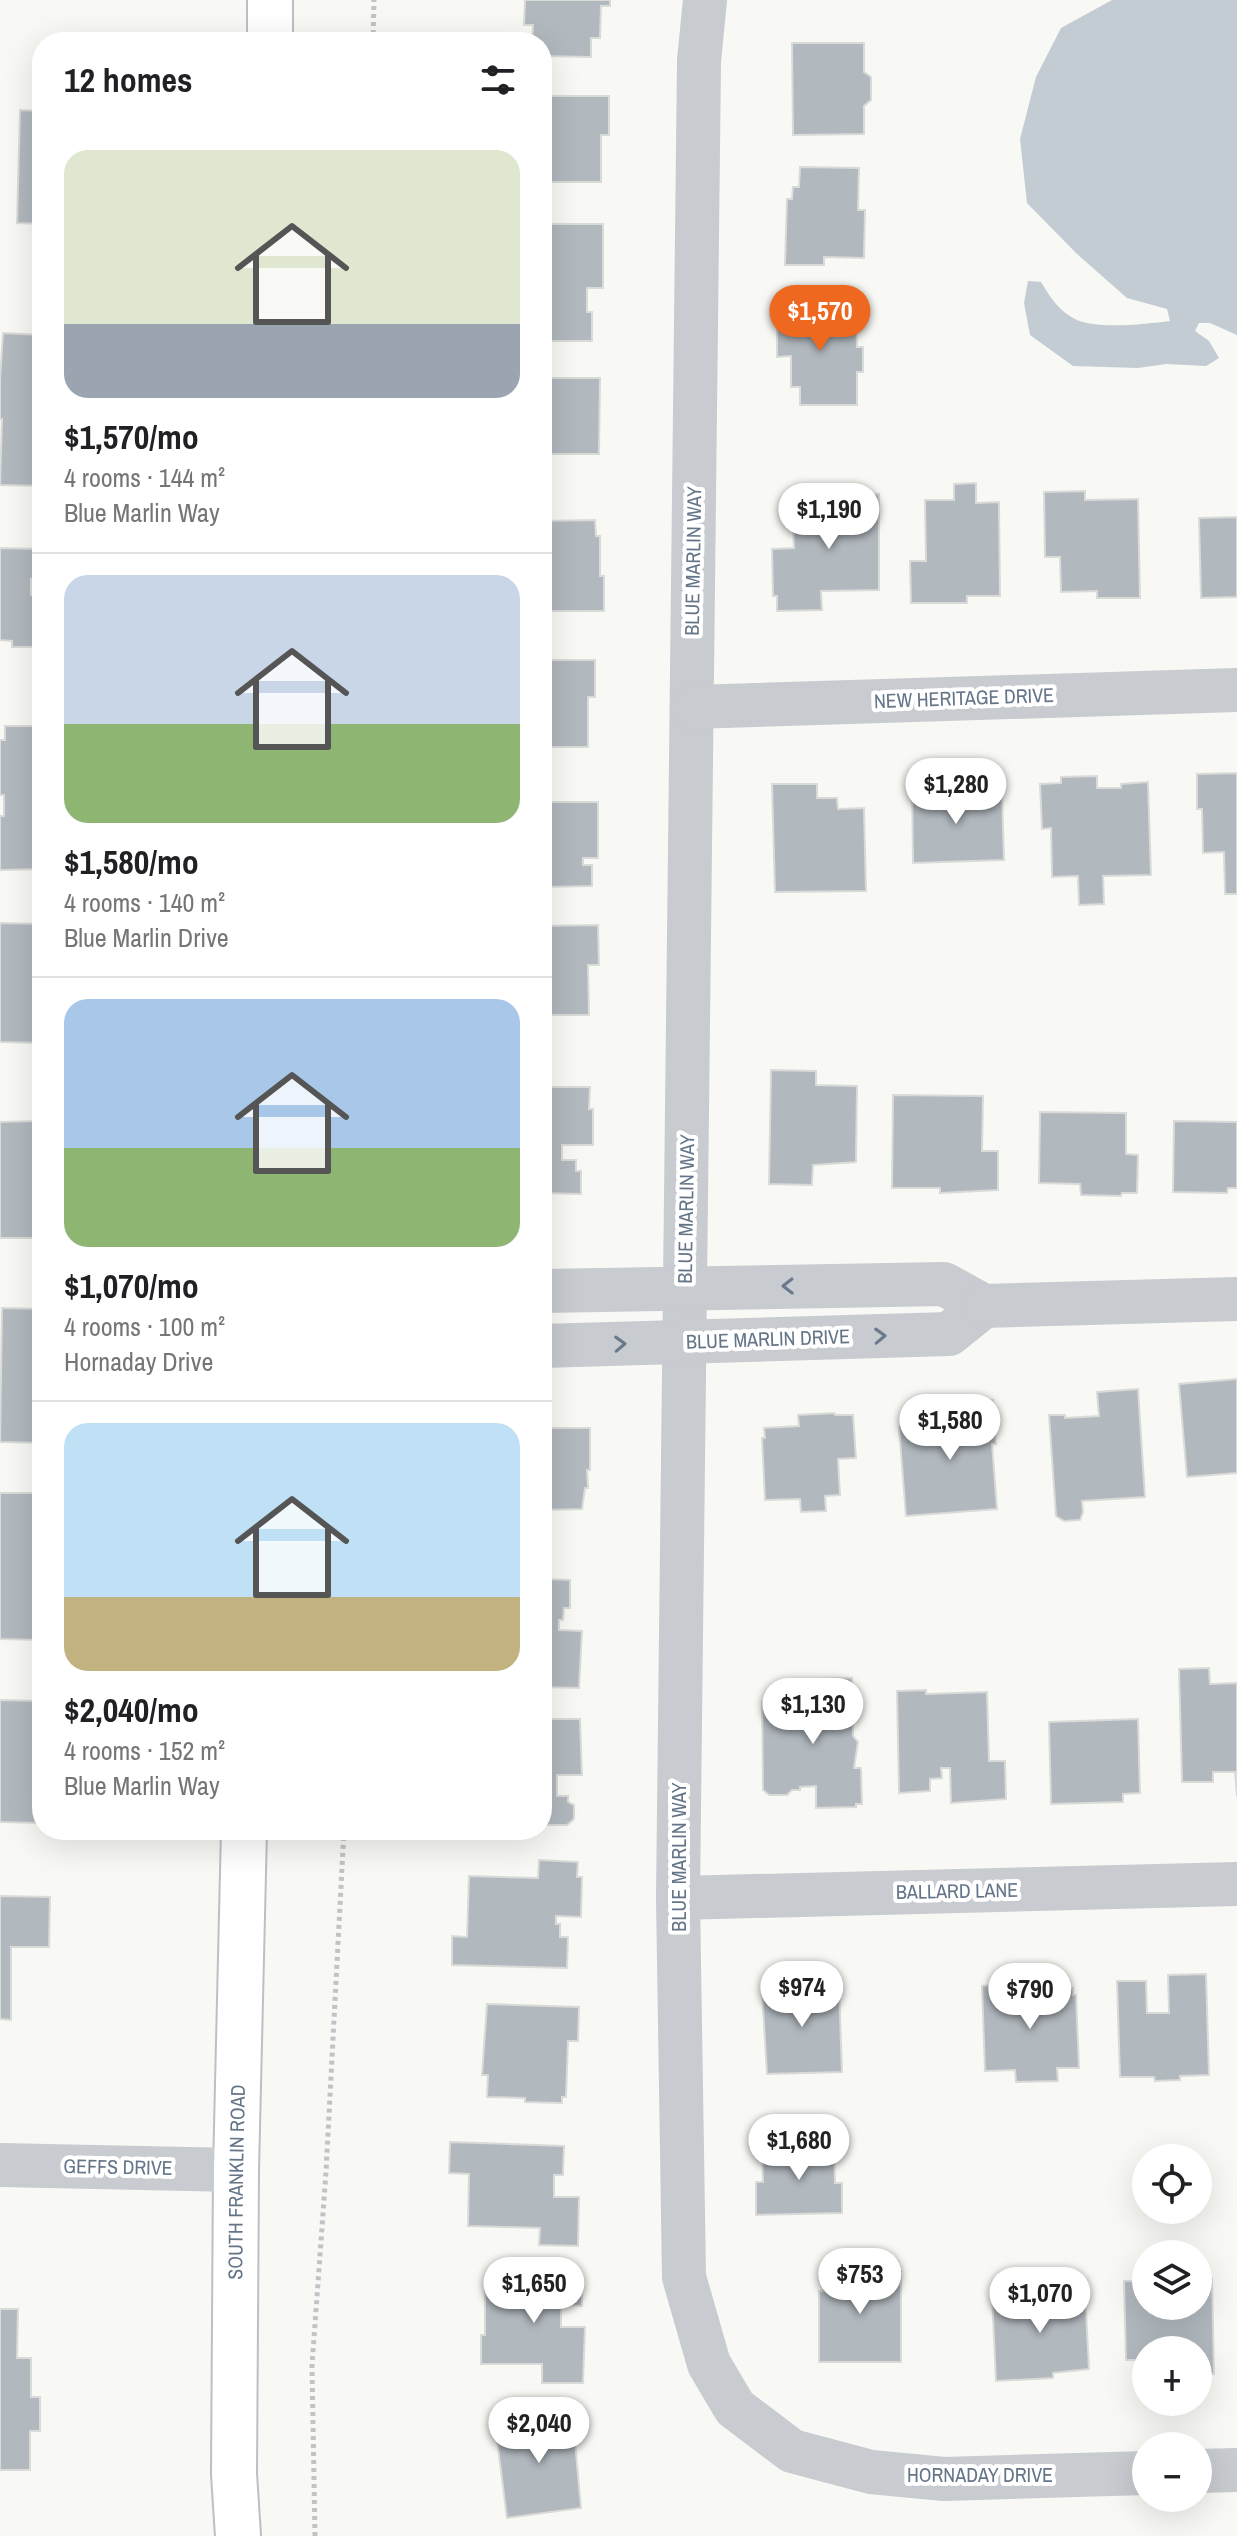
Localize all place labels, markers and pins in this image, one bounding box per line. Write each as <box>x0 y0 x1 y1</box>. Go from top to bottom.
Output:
pin: $1,570 <box>755 285 885 353</box>
pin: $1,190 <box>764 483 894 551</box>
pin: $1,280 <box>891 758 1021 826</box>
pin: $1,580 <box>885 1394 1015 1462</box>
pin: $1,130 <box>748 1678 878 1746</box>
pin: $974 <box>755 1961 849 2029</box>
pin: $790 <box>983 1963 1077 2031</box>
pin: $1,680 <box>734 2114 864 2182</box>
pin: $753 <box>813 2248 907 2316</box>
pin: $1,650 <box>469 2257 599 2325</box>
pin: $1,070 <box>975 2267 1105 2335</box>
pin: $2,040 <box>474 2397 604 2465</box>

